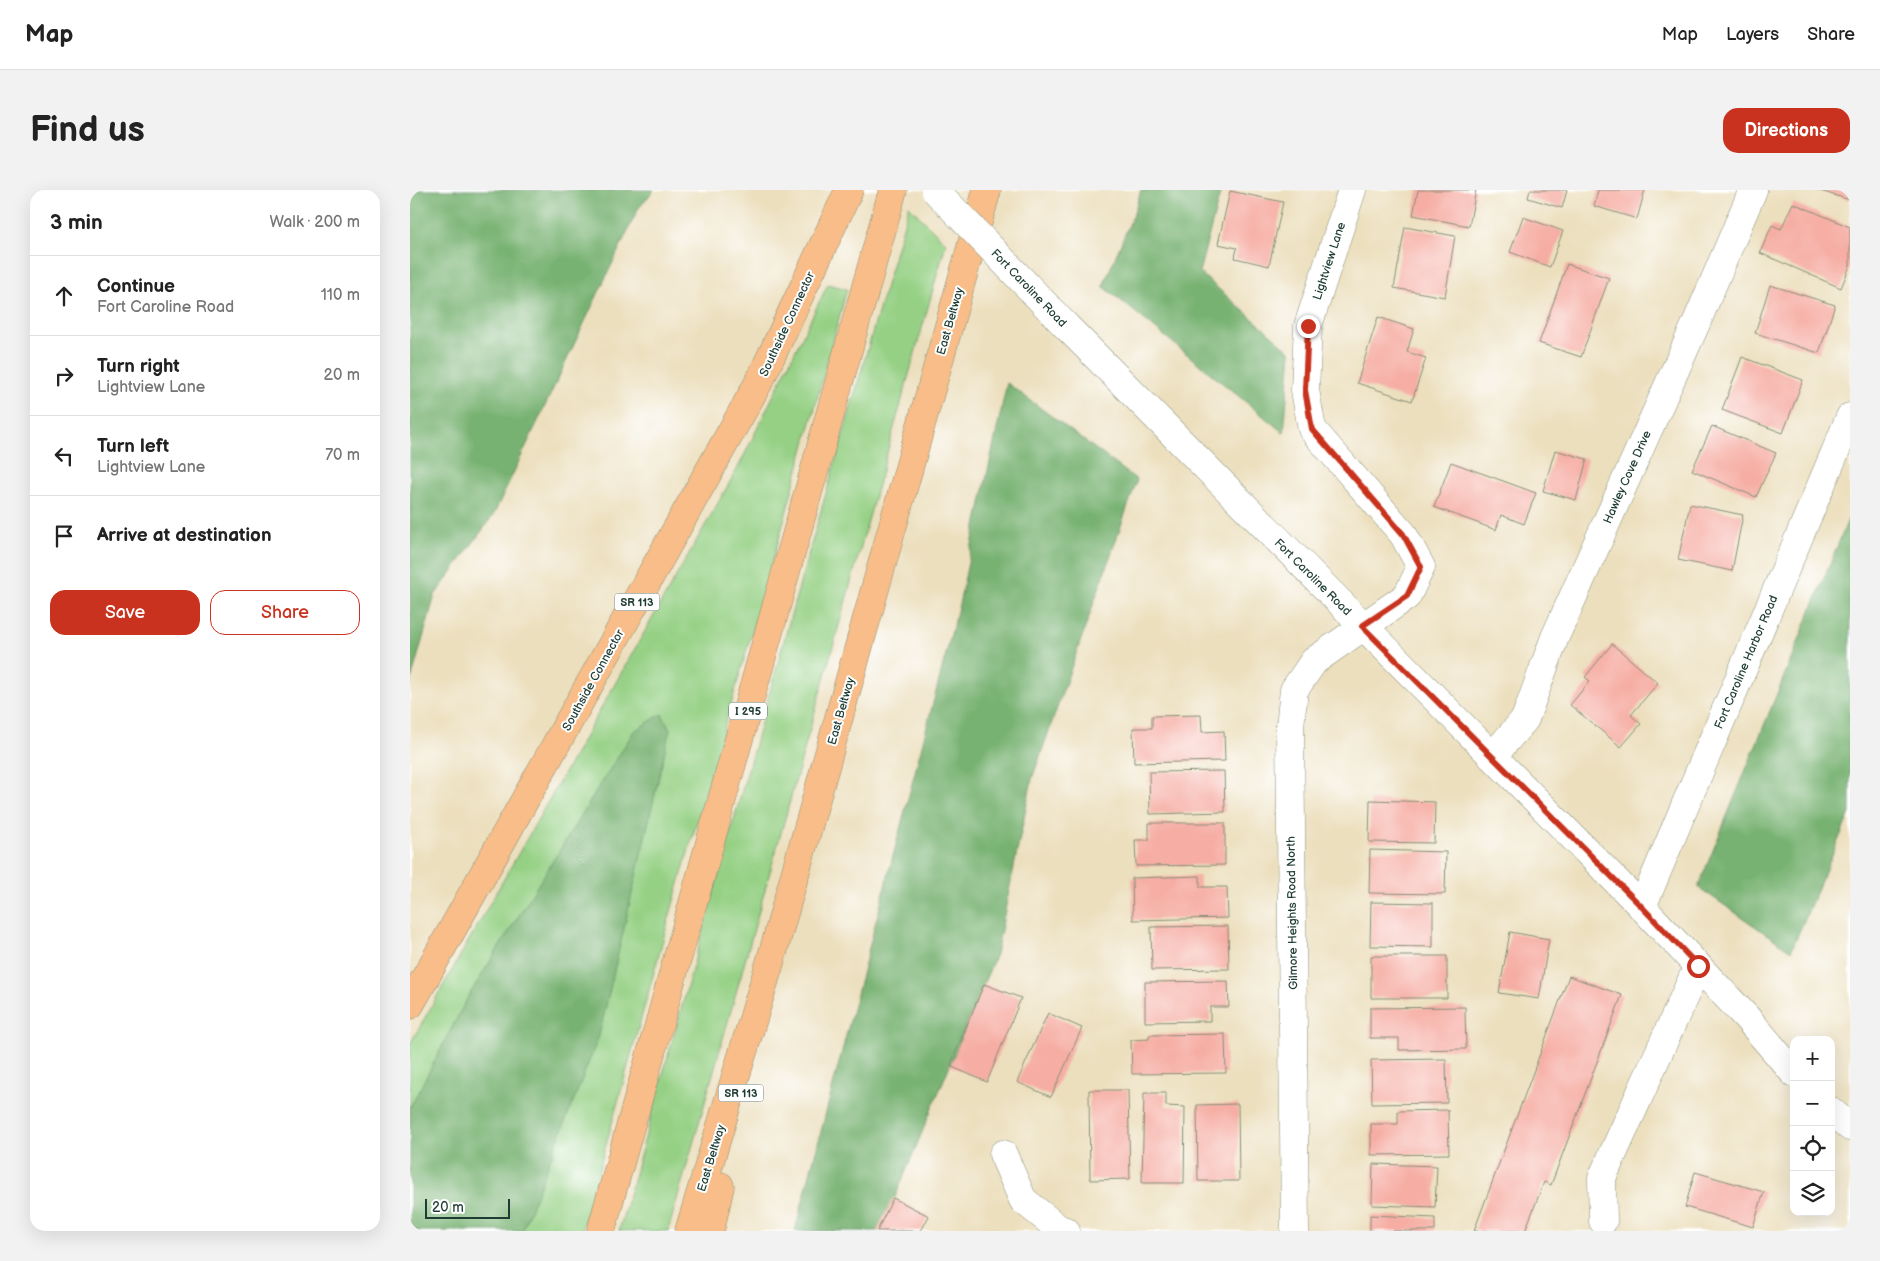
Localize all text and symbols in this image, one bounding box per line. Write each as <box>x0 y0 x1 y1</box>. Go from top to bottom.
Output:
text: Map <box>25 20 73 49</box>
text: Map <box>1662 24 1698 45</box>
text: Layers <box>1726 24 1779 45</box>
text: Share <box>1807 24 1855 45</box>
button: Directions <box>1723 108 1850 153</box>
text: Find us <box>30 109 145 152</box>
text: 3 min <box>50 210 103 235</box>
text: Walk · 200 m <box>270 213 360 232</box>
street label: Lightview Lane <box>1310 220 1349 302</box>
street label: Fort Caroline Road <box>988 246 1070 331</box>
street label: Southside Connector <box>757 269 819 379</box>
text: Continue <box>97 275 175 298</box>
icon: ahead <box>50 282 78 310</box>
street label: East Beltway <box>934 285 967 357</box>
text: 110 m <box>321 286 360 305</box>
text: Fort Caroline Road <box>97 298 234 317</box>
route end <box>1297 315 1320 338</box>
text: Turn right <box>97 355 180 378</box>
icon: right <box>50 362 78 390</box>
text: 20 m <box>324 366 360 385</box>
text: Lightview Lane <box>97 378 205 397</box>
street label: Hawley Cove Drive <box>1600 428 1655 526</box>
text: Turn left <box>97 435 169 458</box>
icon: left <box>50 442 78 470</box>
text: 70 m <box>325 446 360 465</box>
text: Lightview Lane <box>97 458 205 477</box>
icon: arrive <box>50 522 78 550</box>
text: Arrive at destination <box>97 524 272 547</box>
street label: Fort Caroline Road <box>1271 536 1354 619</box>
button: Save <box>50 590 200 635</box>
button: Share <box>210 590 360 635</box>
street label: Fort Caroline Harbor Road <box>1711 593 1782 731</box>
road number: SR 113 <box>614 594 660 611</box>
street label: Southside Connector <box>559 626 628 734</box>
street label: East Beltway <box>825 675 858 747</box>
road number: I 295 <box>729 702 767 720</box>
street label: Gilmore Heights Road North <box>1284 836 1301 990</box>
route start <box>1687 955 1710 978</box>
map controls <box>1790 1036 1835 1216</box>
button: + <box>1790 1036 1835 1081</box>
button: − <box>1790 1081 1835 1126</box>
road number: SR 113 <box>718 1084 764 1101</box>
street label: East Beltway <box>694 1122 729 1194</box>
button: locate <box>1790 1126 1835 1171</box>
button: layers <box>1790 1171 1835 1216</box>
scale bar <box>425 1196 510 1219</box>
text: 20 m <box>432 1199 464 1216</box>

